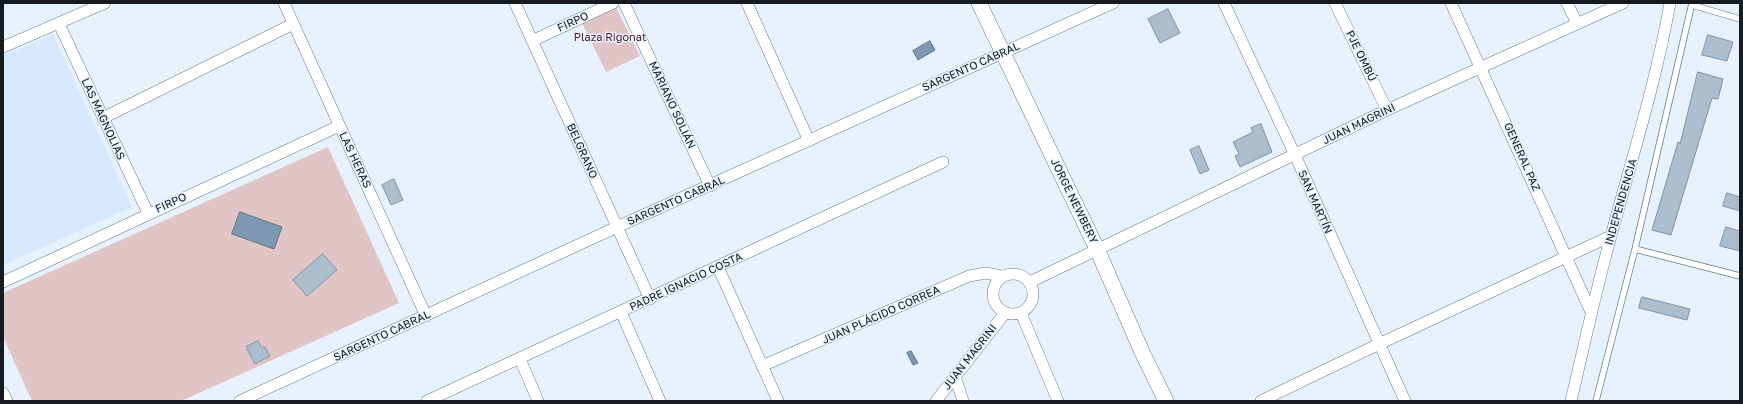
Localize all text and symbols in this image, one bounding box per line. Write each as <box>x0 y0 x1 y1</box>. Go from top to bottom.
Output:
street label: FIRPO <box>555 9 591 35</box>
street label: PJE OMBÚ <box>1343 28 1379 84</box>
park label: Plaza Rigonat <box>574 31 646 45</box>
street label: SARGENTO CABRAL <box>920 40 1022 94</box>
street label: MARIANO SOLIÁN <box>646 59 698 151</box>
street label: LAS MAGNOLIAS <box>78 76 128 162</box>
street label: JUAN MAGRINI <box>1320 101 1398 147</box>
street label: BELGRANO <box>564 121 600 181</box>
street label: GENERAL PAZ <box>1501 121 1543 193</box>
street label: LAS HERAS <box>336 130 374 190</box>
street label: JORGE NEWBERY <box>1048 156 1100 246</box>
street label: INDEPENDENCIA <box>1602 157 1640 247</box>
street label: SAN MARTÍN <box>1295 168 1335 236</box>
street label: SARGENTO CABRAL <box>625 174 727 228</box>
street label: FIRPO <box>153 190 189 216</box>
street label: PADRE IGNACIO COSTA <box>628 250 744 314</box>
street label: JUAN PLÁCIDO CORREA <box>820 283 942 347</box>
street label: SARGENTO CABRAL <box>332 308 432 364</box>
street label: JUAN MAGRINI <box>940 322 1000 392</box>

